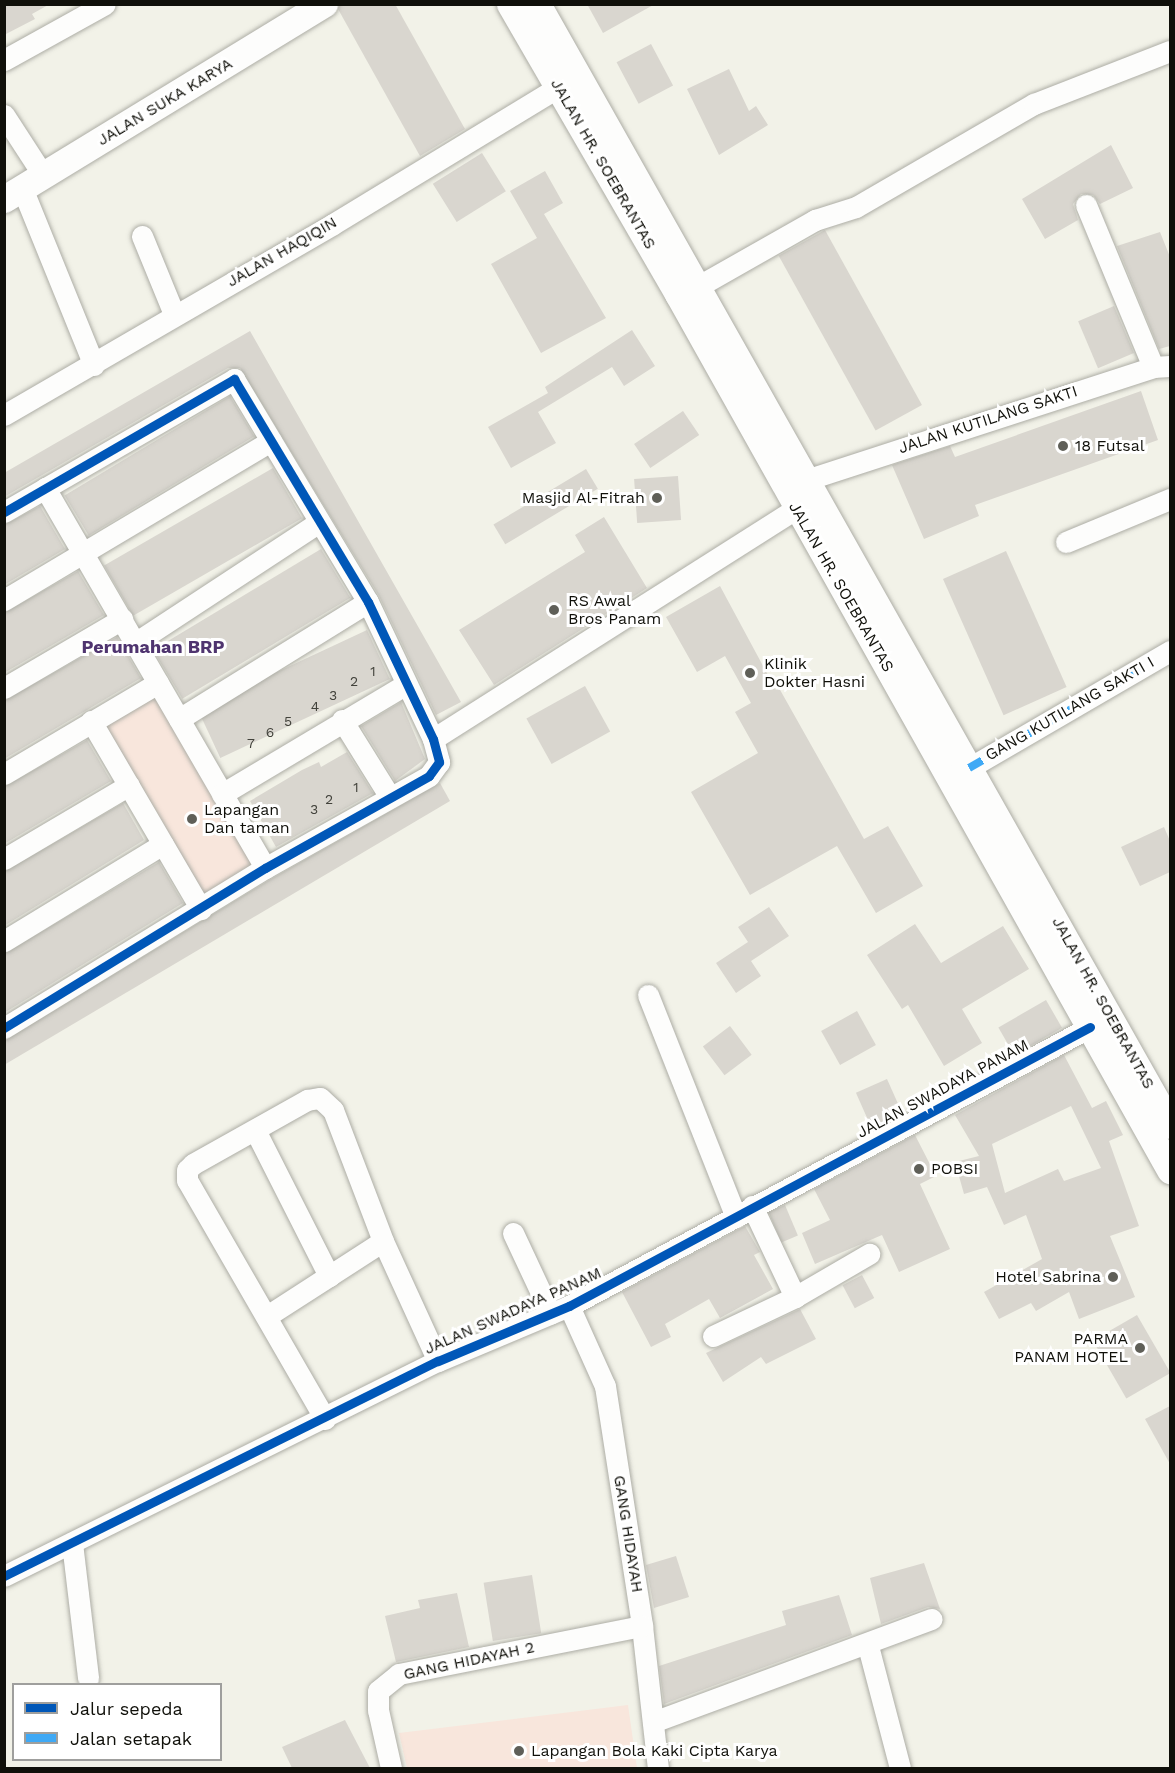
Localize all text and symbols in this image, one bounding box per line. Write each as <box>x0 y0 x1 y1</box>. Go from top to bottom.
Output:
street label: JALAN SUKA KARYA <box>94 54 236 150</box>
street label: JALAN HR. SOEBRANTAS <box>546 75 660 253</box>
street label: JALAN HAQIQIN <box>224 213 340 291</box>
street label: JALAN KUTILANG SAKTI <box>896 382 1080 458</box>
place label: 18 Futsal <box>1075 436 1145 456</box>
marker: 18 Futsal <box>1056 439 1070 453</box>
place label: Masjid Al-Fitrah <box>521 488 645 508</box>
marker: Masjid Al-Fitrah <box>650 491 664 505</box>
street label: JALAN HR. SOEBRANTAS <box>784 498 898 676</box>
place label: RS Awal Bros Panam <box>568 591 661 629</box>
marker: RS Awal Bros Panam <box>545 601 563 619</box>
district label: Perumahan BRP <box>81 636 225 658</box>
street label: GANG KUTILANG SAKTI I <box>982 653 1158 765</box>
place label: Klinik Dokter Hasni <box>764 654 865 692</box>
house number: 1 <box>370 663 376 679</box>
marker: Klinik Dokter Hasni <box>741 664 759 682</box>
house number: 2 <box>350 673 358 689</box>
house number: 3 <box>329 687 337 703</box>
house number: 4 <box>311 698 319 714</box>
house number: 5 <box>284 713 292 729</box>
house number: 6 <box>266 724 274 740</box>
house number: 7 <box>247 735 255 751</box>
house number: 1 <box>353 779 359 795</box>
house number: 2 <box>325 791 333 807</box>
place label: Lapangan Dan taman <box>204 800 290 838</box>
house number: 3 <box>310 801 318 817</box>
marker: Lapangan Dan taman <box>185 812 199 826</box>
street label: JALAN HR. SOEBRANTAS <box>1048 914 1158 1092</box>
street label: JALAN SWADAYA PANAM <box>854 1035 1032 1143</box>
place label: POBSI <box>931 1159 978 1179</box>
marker: POBSI <box>912 1162 926 1176</box>
street label: JALAN SWADAYA PANAM <box>421 1263 605 1359</box>
place label: Hotel Sabrina <box>995 1267 1101 1287</box>
marker: Hotel Sabrina <box>1106 1270 1120 1284</box>
place label: PARMA PANAM HOTEL <box>1014 1329 1128 1367</box>
marker: PARMA PANAM HOTEL <box>1133 1341 1147 1355</box>
street label: GANG HIDAYAH <box>609 1474 647 1594</box>
street label: GANG HIDAYAH 2 <box>402 1638 536 1684</box>
legend <box>12 1683 222 1761</box>
text: Jalur sepeda <box>70 1698 183 1719</box>
text: Jalan setapak <box>70 1728 192 1749</box>
place label: Lapangan Bola Kaki Cipta Karya <box>531 1741 778 1761</box>
marker: Lapangan Bola Kaki Cipta Karya <box>512 1744 526 1758</box>

